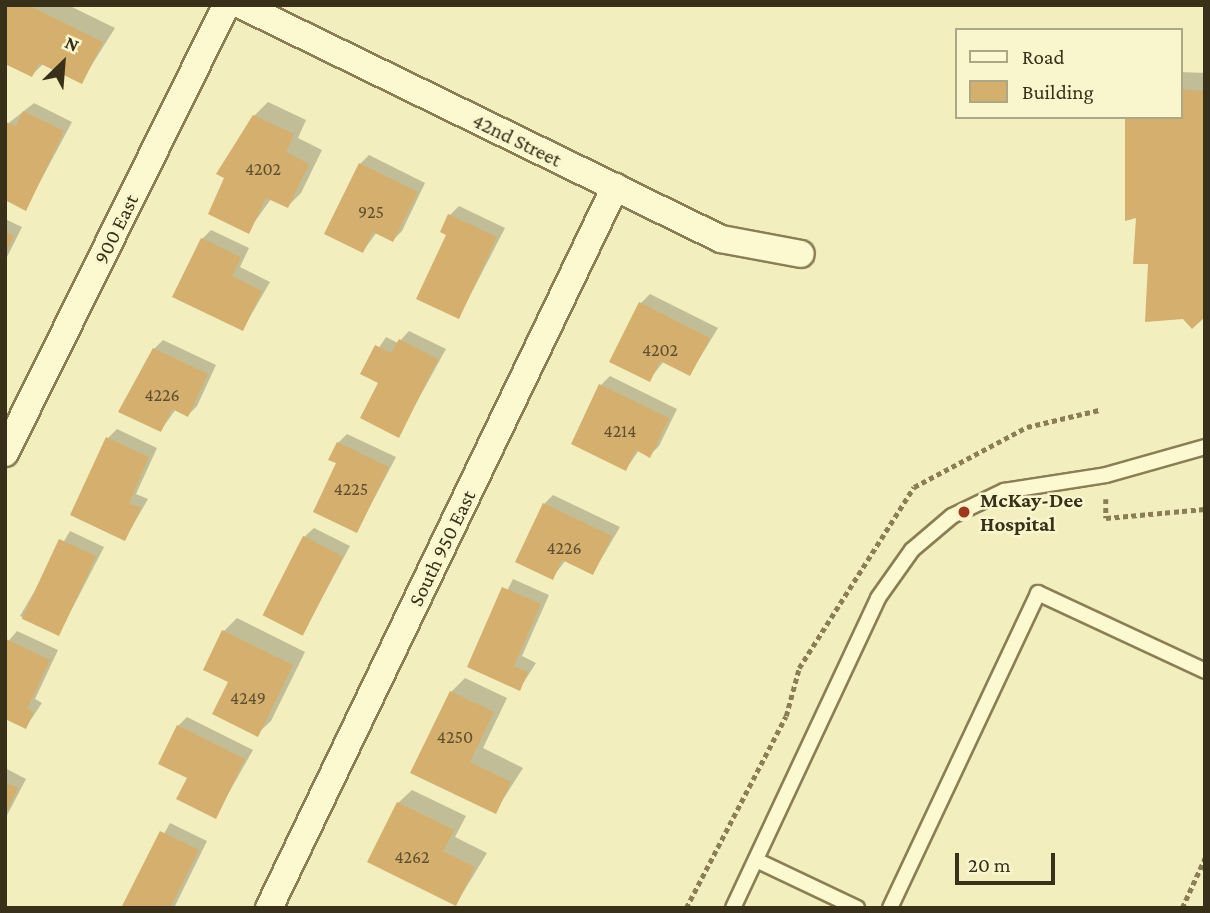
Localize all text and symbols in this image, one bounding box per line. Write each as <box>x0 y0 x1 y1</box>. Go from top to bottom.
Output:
north arrow <box>28 28 98 98</box>
legend <box>954 28 1182 119</box>
text: N <box>62 31 82 56</box>
text: Road <box>1022 45 1065 69</box>
text: Building <box>1022 80 1094 104</box>
street label: 42nd Street <box>468 108 566 172</box>
house number: 4202 <box>245 158 281 180</box>
street label: 900 East <box>88 190 144 268</box>
house number: 925 <box>358 201 384 223</box>
house number: 4202 <box>642 339 678 361</box>
house number: 4226 <box>144 384 180 406</box>
house number: 4214 <box>604 420 636 442</box>
house number: 4225 <box>334 478 368 500</box>
street label: South 950 East <box>403 486 481 610</box>
place label: McKay-Dee Hospital <box>980 487 1083 537</box>
marker: McKay-Dee Hospital <box>954 502 974 522</box>
house number: 4226 <box>546 537 582 559</box>
house number: 4249 <box>230 687 266 709</box>
house number: 4250 <box>437 726 473 748</box>
scale bar <box>958 839 1058 883</box>
house number: 4262 <box>395 846 429 868</box>
text: 20 m <box>968 853 1011 877</box>

